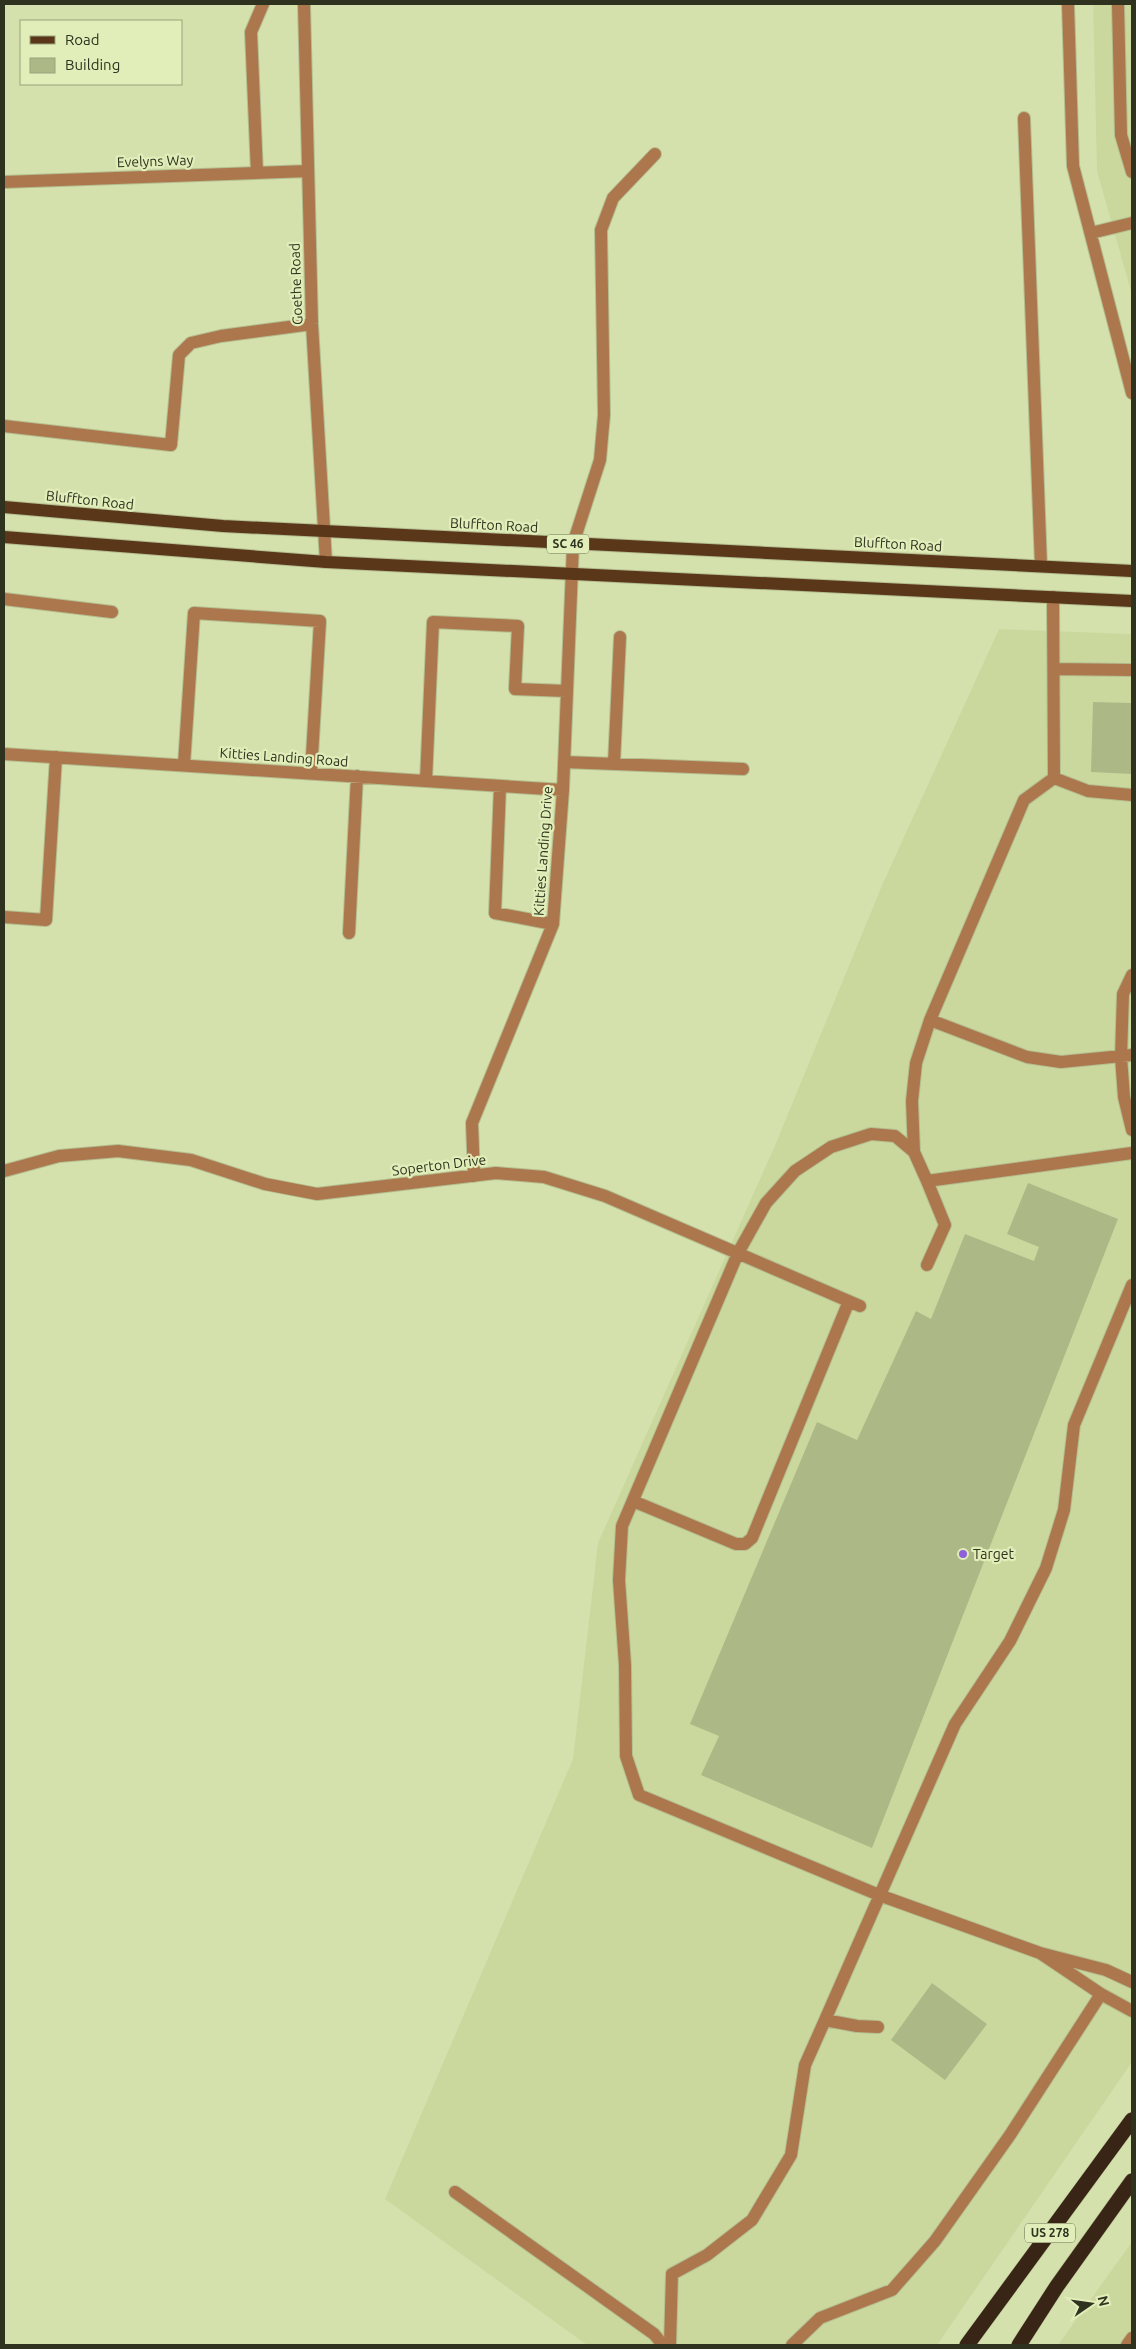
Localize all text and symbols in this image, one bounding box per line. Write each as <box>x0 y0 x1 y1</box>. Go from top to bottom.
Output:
legend <box>20 20 182 85</box>
text: Road <box>65 31 100 48</box>
text: Building <box>65 56 120 73</box>
street label: Evelyns Way <box>116 152 194 170</box>
street label: Goethe Road <box>287 243 305 325</box>
street label: Bluffton Road <box>45 487 135 513</box>
street label: Bluffton Road <box>449 515 539 535</box>
road number: SC 46 <box>547 534 589 554</box>
street label: Bluffton Road <box>853 534 943 554</box>
street label: Kitties Landing Road <box>219 745 349 769</box>
street label: Kitties Landing Drive <box>530 786 556 916</box>
street label: Soperton Drive <box>391 1151 487 1179</box>
place label: Target <box>973 1546 1015 1562</box>
marker: Target <box>957 1548 969 1560</box>
road number: US 278 <box>1025 2224 1075 2242</box>
north arrow <box>1066 2279 1116 2329</box>
text: N <box>1095 2294 1113 2308</box>

